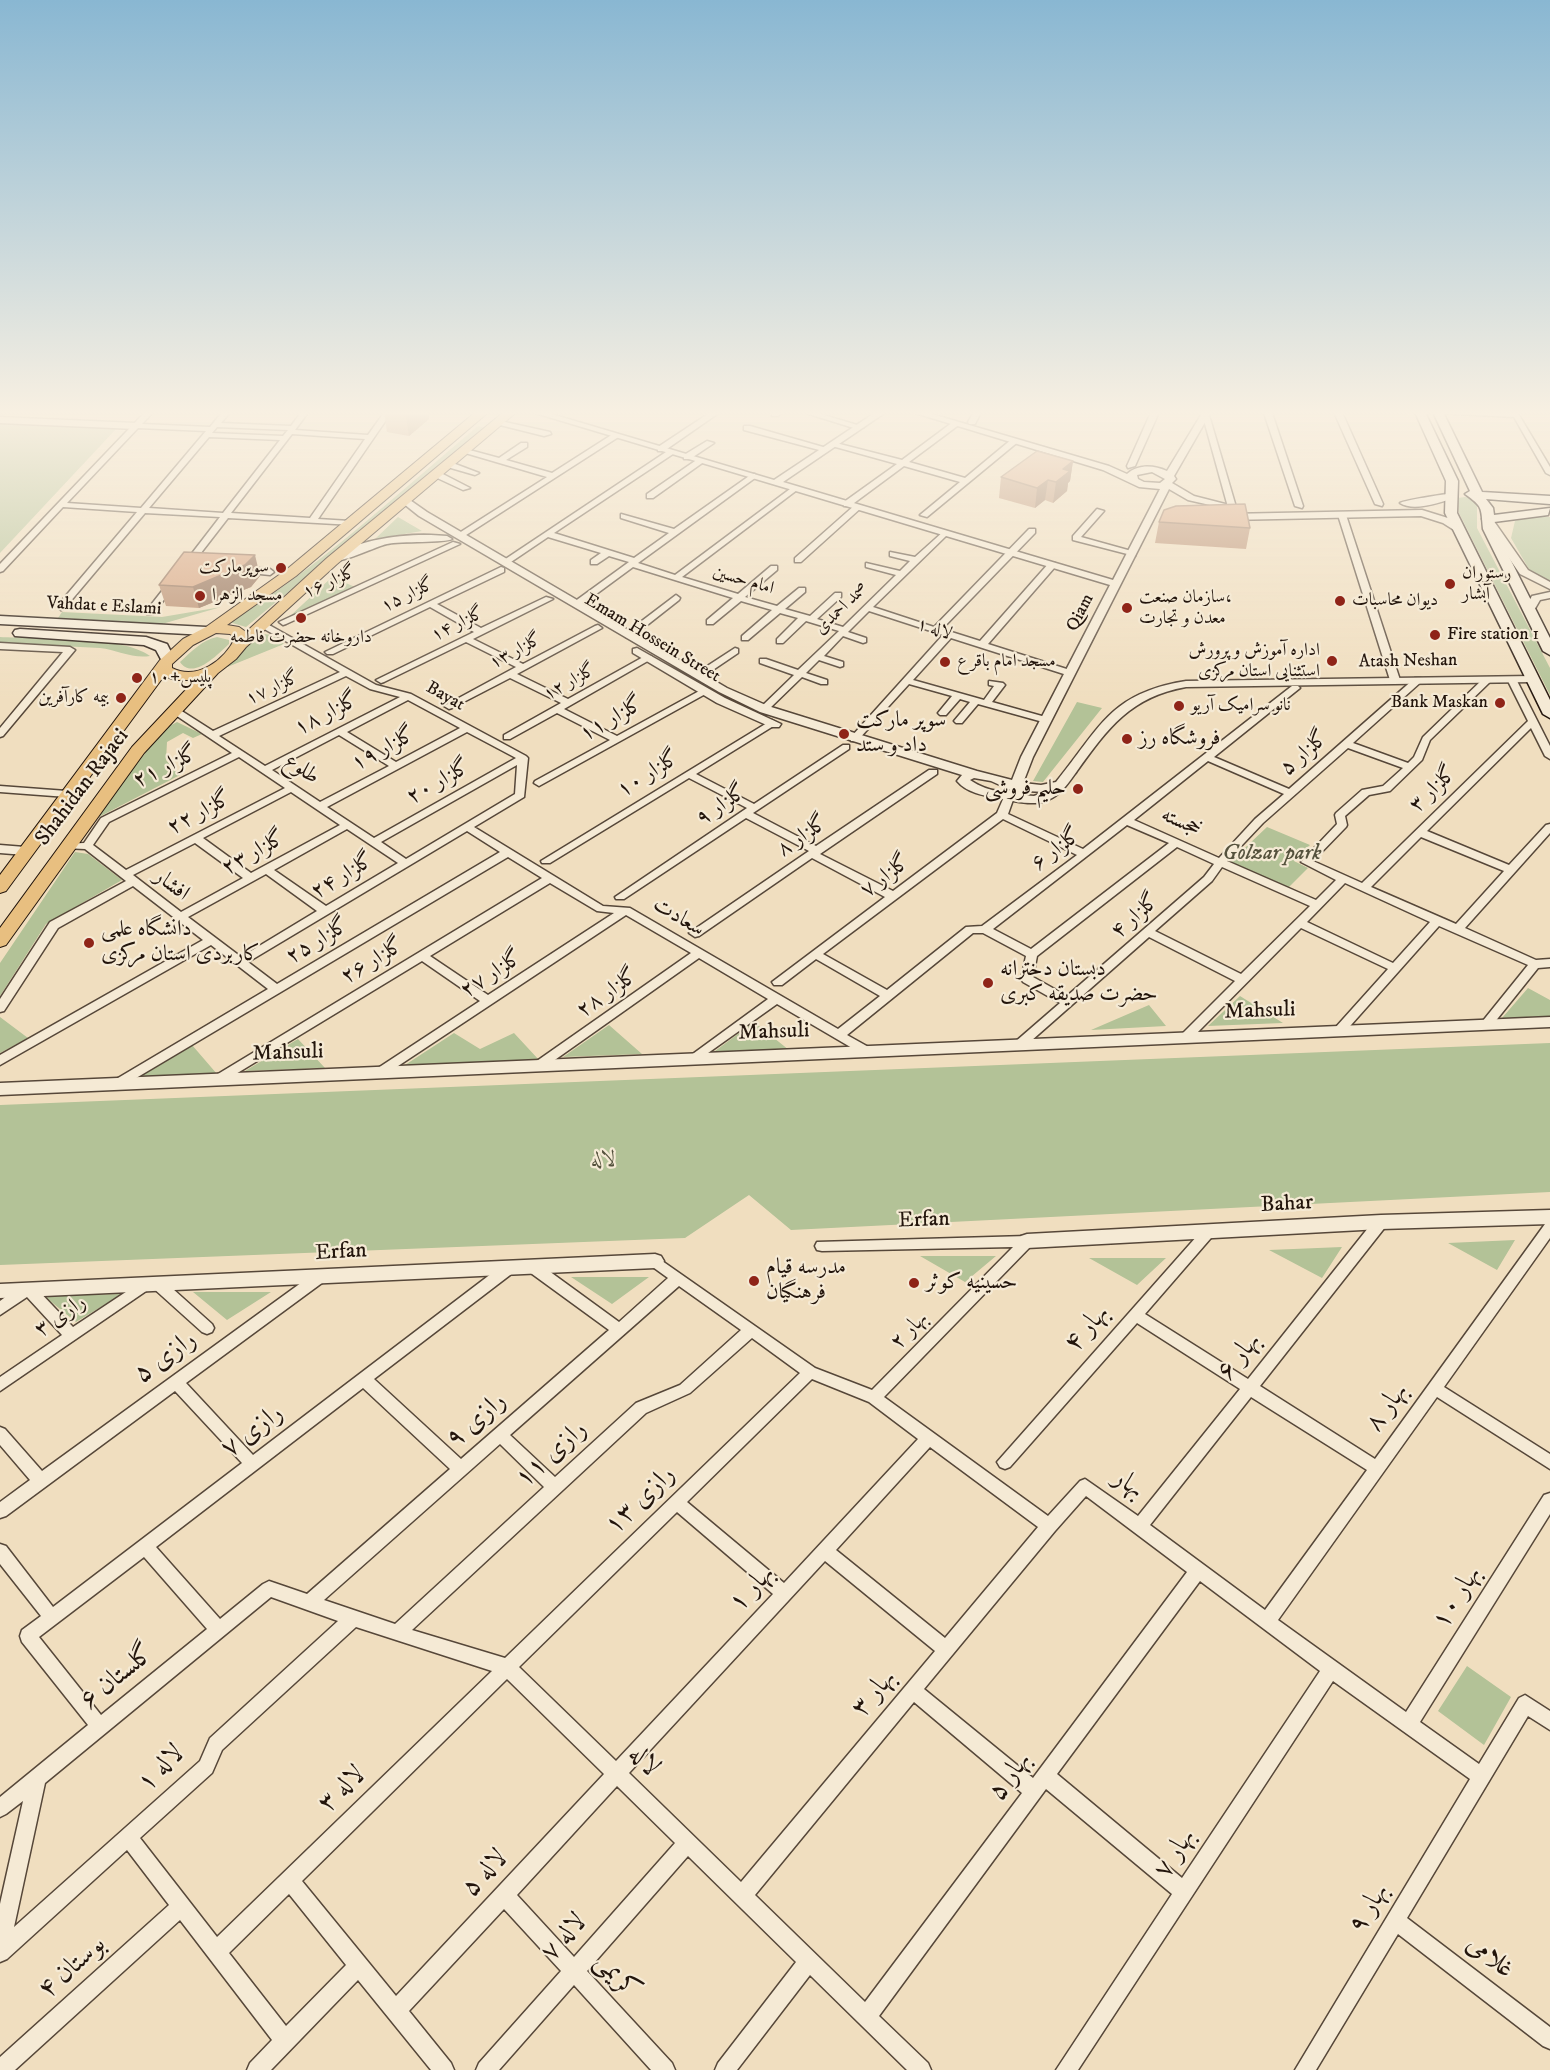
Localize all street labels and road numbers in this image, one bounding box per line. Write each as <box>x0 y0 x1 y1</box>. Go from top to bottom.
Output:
street label: گلزار ۱۶ <box>300 562 360 604</box>
street label: امام حسین <box>710 562 776 600</box>
street label: گلزار ۱۵ <box>378 574 438 618</box>
street label: صمد احمدی <box>811 578 873 640</box>
street label: Emam Hossein Street <box>580 590 724 688</box>
street label: Qiam <box>1062 591 1100 635</box>
street label: Vahdat e Eslami <box>46 593 162 621</box>
street label: گلزار ۱۴ <box>428 603 488 647</box>
street label: لاله ۱ <box>914 614 954 646</box>
street label: گلزار ۱۳ <box>486 629 546 675</box>
street label: Atash Neshan <box>1359 650 1457 674</box>
street label: گلزار ۱۲ <box>540 660 600 706</box>
street label: گلزار ۱۷ <box>243 667 303 711</box>
street label: Bayat <box>422 678 468 716</box>
street label: گلزار ۱۸ <box>290 688 364 742</box>
street label: گلزار ۱۱ <box>576 692 648 748</box>
street label: گلزار ۱۹ <box>347 722 421 778</box>
street label: Shahidan Rajaei <box>30 724 136 852</box>
street label: گلزار ۵ <box>1275 726 1335 782</box>
street label: گلزار ۲۱ <box>129 741 203 795</box>
street label: گلزار ۱۰ <box>613 746 685 804</box>
street label: طلوع <box>278 749 324 791</box>
street label: گلزار ۲۰ <box>403 755 475 811</box>
street label: گلزار ۳ <box>1405 761 1463 819</box>
street label: گلزار ۹ <box>691 779 753 833</box>
street label: گلزار ۲۲ <box>163 786 237 842</box>
street label: خجسته <box>1157 802 1205 844</box>
street label: گلزار ۸ <box>772 810 834 864</box>
street label: گلزار ۶ <box>1027 823 1087 877</box>
street label: گلزار ۲۳ <box>218 826 290 882</box>
street label: گلزار ۲۴ <box>307 848 379 906</box>
street label: گلزار ۷ <box>856 850 916 904</box>
street label: افشار <box>148 864 194 908</box>
street label: گلزار ۴ <box>1106 889 1166 945</box>
street label: سعادت <box>647 892 709 944</box>
street label: گلزار ۲۵ <box>282 913 354 971</box>
street label: گلزار ۲۶ <box>337 933 409 991</box>
street label: گلزار ۲۷ <box>456 945 528 1005</box>
street label: گلزار ۲۸ <box>572 963 644 1025</box>
street label: Mahsuli <box>1224 998 1296 1026</box>
street label: Mahsuli <box>738 1019 810 1047</box>
street label: Mahsuli <box>252 1040 324 1068</box>
street label: Bahar <box>1260 1190 1314 1220</box>
street label: Erfan <box>898 1207 950 1235</box>
street label: Erfan <box>315 1238 367 1268</box>
street label: رازی ۳ <box>30 1290 92 1344</box>
street label: بهار ۴ <box>1058 1298 1118 1360</box>
street label: بهار ۲ <box>886 1306 934 1356</box>
street label: رازی ۵ <box>128 1324 204 1392</box>
street label: بهار ۶ <box>1211 1326 1269 1388</box>
street label: بهار ۸ <box>1359 1377 1417 1439</box>
street label: رازی ۹ <box>440 1386 514 1456</box>
street label: رازی ۷ <box>215 1398 291 1466</box>
street label: رازی ۱۱ <box>509 1414 595 1496</box>
street label: رازی ۱۳ <box>599 1460 683 1542</box>
street label: بهار <box>1106 1463 1150 1507</box>
street label: بهار ۱ <box>723 1559 783 1619</box>
street label: بهار ۱۰ <box>1426 1560 1490 1636</box>
street label: گلستان ۶ <box>74 1638 162 1718</box>
street label: بهار ۳ <box>846 1663 904 1725</box>
street label: لاله ۱ <box>132 1739 192 1799</box>
street label: لاله <box>620 1739 666 1785</box>
street label: بهار ۵ <box>982 1746 1040 1808</box>
street label: لاله ۳ <box>312 1760 374 1820</box>
street label: بهار ۷ <box>1148 1823 1204 1885</box>
street label: لاله ۵ <box>456 1843 516 1905</box>
street label: بهار ۹ <box>1342 1878 1398 1940</box>
street label: لاله ۷ <box>535 1907 595 1969</box>
street label: بوستان ۴ <box>33 1929 113 2007</box>
street label: غلامی <box>1458 1929 1520 1987</box>
street label: کریمی <box>586 1947 646 2007</box>

